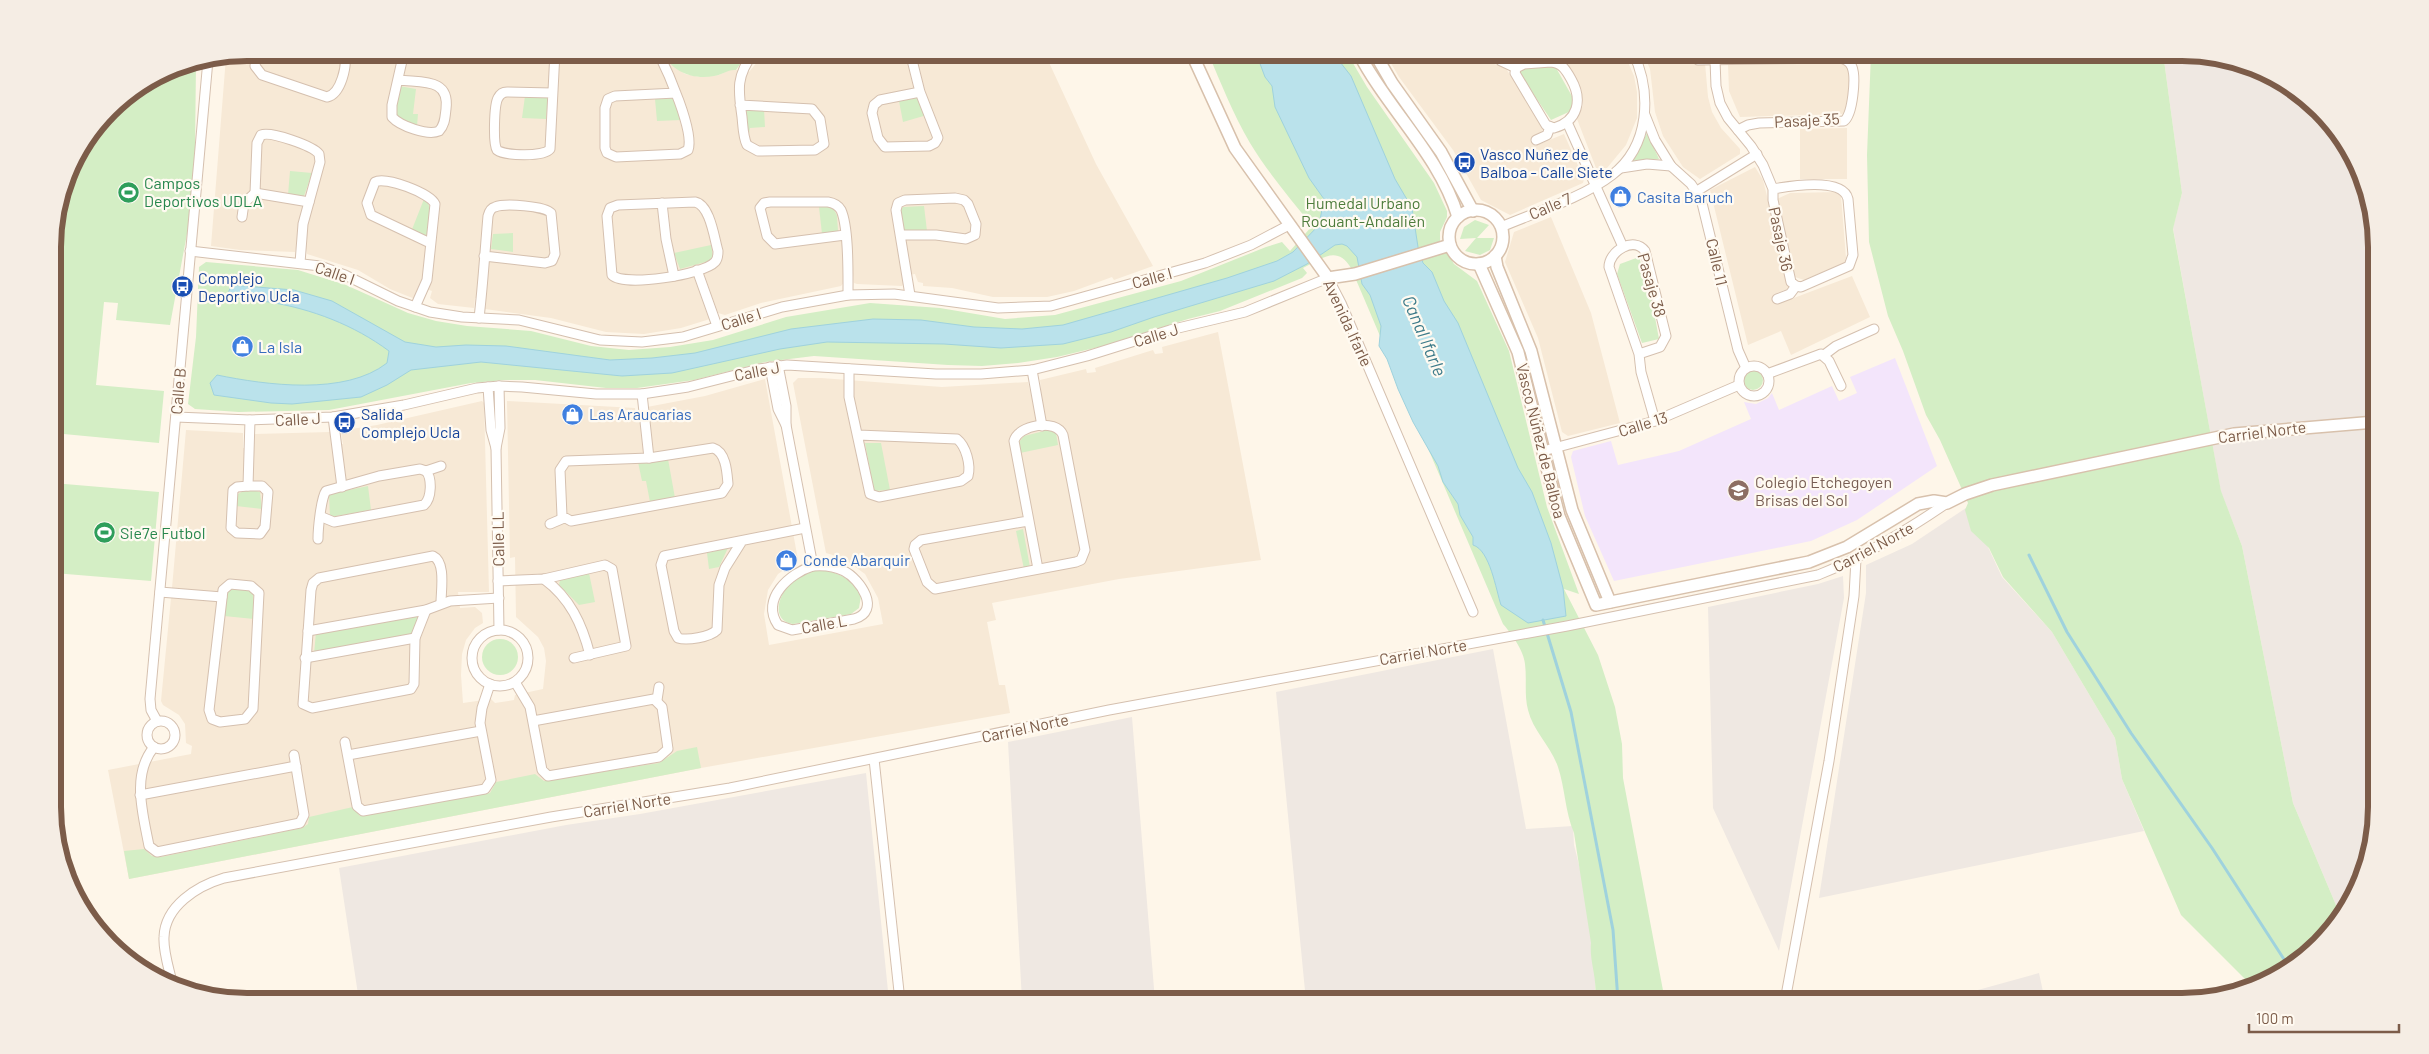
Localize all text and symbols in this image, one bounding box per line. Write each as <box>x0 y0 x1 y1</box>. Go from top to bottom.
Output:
street label: Pasaje 35 <box>1774 108 1840 131</box>
place label: Vasco Nuñez de Balboa - Calle Siete <box>1480 144 1613 181</box>
bus stop icon: Vasco Nuñez de Balboa - Calle Siete <box>1452 151 1476 175</box>
place label: Campos Deportivos UDLA <box>144 173 263 210</box>
sports icon: Campos Deportivos UDLA <box>116 180 140 204</box>
shop icon: Casita Baruch <box>1609 185 1633 209</box>
place label: Casita Baruch <box>1637 187 1733 206</box>
street label: Calle 7 <box>1526 188 1574 223</box>
park label: Humedal Urbano Rocuant-Andalién <box>1301 193 1425 230</box>
street label: Pasaje 36 <box>1765 205 1798 273</box>
street label: Calle 11 <box>1703 236 1732 287</box>
street label: Pasaje 38 <box>1634 251 1671 319</box>
street label: Calle I <box>313 257 358 288</box>
street label: Calle I <box>1130 263 1174 292</box>
place label: Complejo Deportivo Ucla <box>198 268 300 305</box>
bus stop icon: Complejo Deportivo Ucla <box>170 275 194 299</box>
street label: Avenida Ifarle <box>1320 276 1377 369</box>
water label: Canal Ifarle <box>1398 292 1452 379</box>
street label: Calle I <box>718 303 763 334</box>
street label: Calle J <box>1131 319 1181 350</box>
shop icon: La Isla <box>230 335 254 359</box>
place label: La Isla <box>258 337 302 356</box>
street label: Calle J <box>732 357 781 384</box>
street label: Vasco Núñez de Balboa <box>1513 361 1570 521</box>
street label: Calle B <box>166 367 189 415</box>
shop icon: Las Araucarias <box>561 402 585 426</box>
place label: Salida Complejo Ucla <box>361 404 460 441</box>
place label: Las Araucarias <box>589 404 692 423</box>
street label: Calle 13 <box>1616 407 1670 440</box>
street label: Calle J <box>274 408 321 429</box>
bus stop icon: Salida Complejo Ucla <box>333 411 357 435</box>
street label: Carriel Norte <box>2217 417 2307 446</box>
place label: Colegio Etchegoyen Brisas del Sol <box>1755 472 1892 509</box>
school or university icon: Colegio Etchegoyen Brisas del Sol <box>1727 479 1751 503</box>
street label: Calle LL <box>488 511 507 567</box>
street label: Carriel Norte <box>1829 517 1916 576</box>
sports icon: Sie7e Futbol <box>92 521 116 545</box>
place label: Sie7e Futbol <box>120 523 206 542</box>
shop icon: Conde Abarquir <box>775 548 799 572</box>
place label: Conde Abarquir <box>803 550 910 569</box>
street label: Calle L <box>800 610 848 637</box>
street label: Carriel Norte <box>1378 634 1468 669</box>
street label: Carriel Norte <box>980 709 1070 746</box>
street label: Carriel Norte <box>582 788 672 821</box>
scale bar <box>2249 1002 2399 1034</box>
text: 100 m <box>2256 1009 2294 1027</box>

